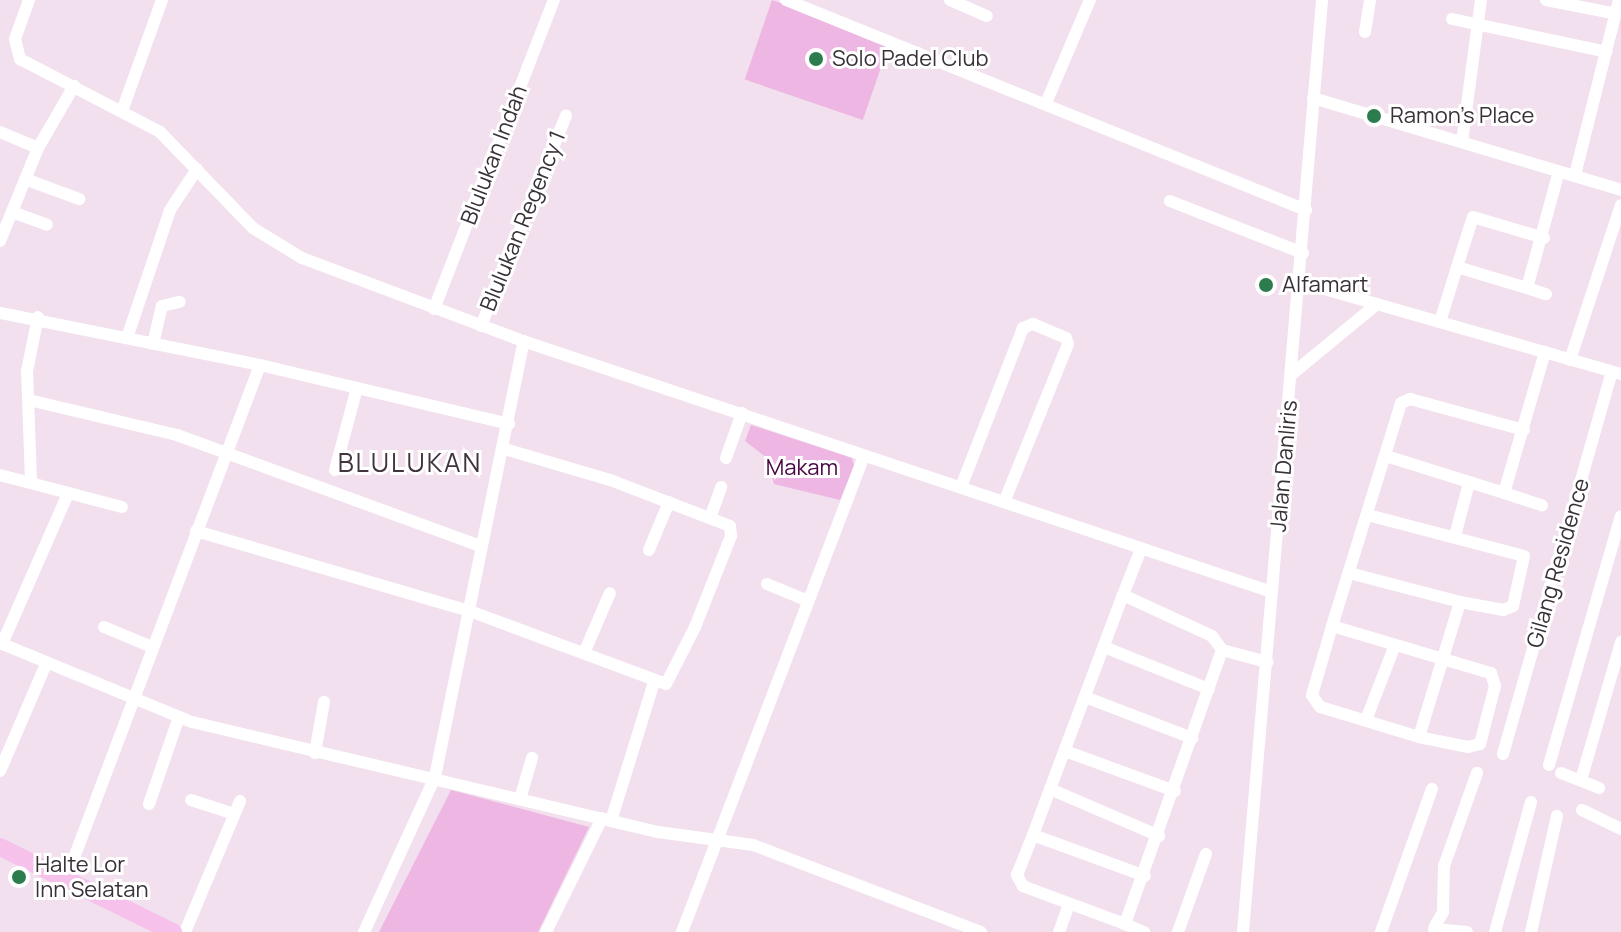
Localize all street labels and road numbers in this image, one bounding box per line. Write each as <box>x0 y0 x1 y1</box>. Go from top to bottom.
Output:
street label: Blulukan Indah <box>455 82 533 228</box>
street label: Blulukan Regency 1 <box>475 127 571 315</box>
street label: Jalan Danliris <box>1265 399 1303 533</box>
street label: Gilang Residence <box>1521 475 1595 651</box>

